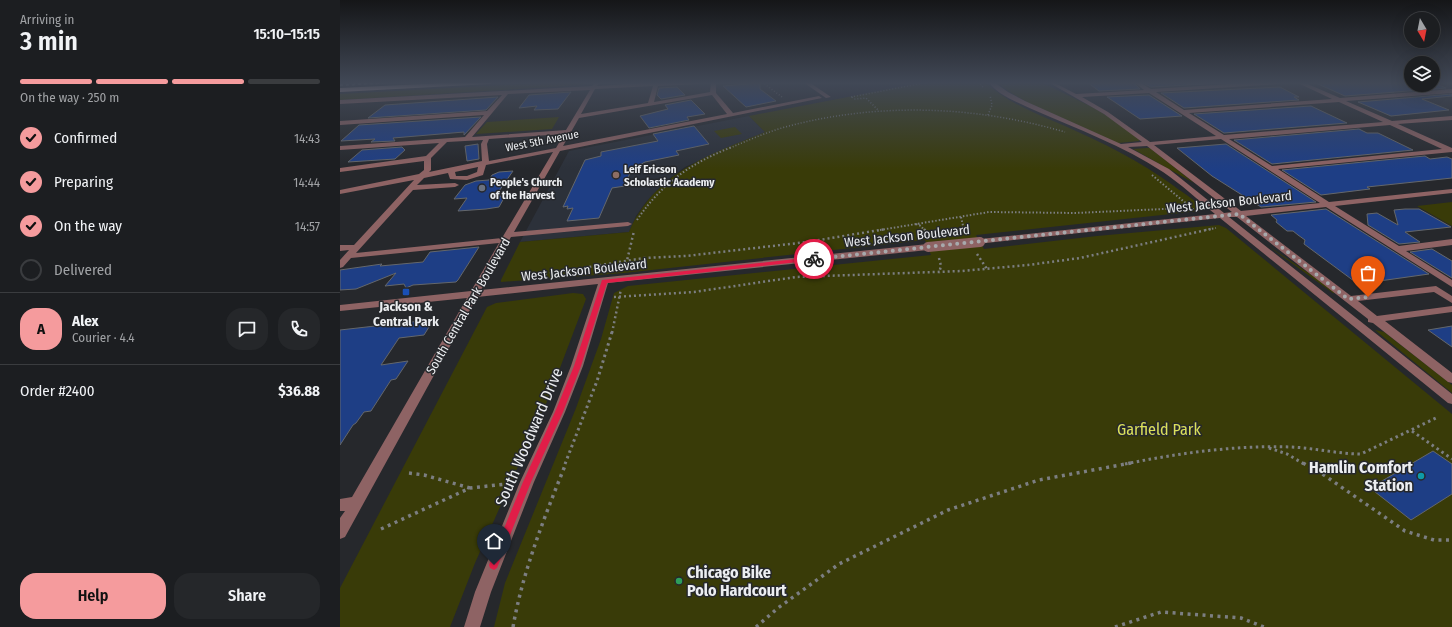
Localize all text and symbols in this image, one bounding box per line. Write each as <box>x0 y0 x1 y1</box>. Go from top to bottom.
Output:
text: Arriving in <box>20 12 74 27</box>
north arrow <box>1404 12 1440 48</box>
map controls <box>1404 12 1440 92</box>
text: 15:10–15:15 <box>253 25 320 43</box>
text: 3 min <box>20 26 78 57</box>
button: layers <box>1404 56 1440 92</box>
text: On the way · 250 m <box>20 90 119 105</box>
icon: check <box>20 127 42 149</box>
street label: West 5th Avenue <box>504 128 580 154</box>
text: Confirmed <box>54 129 117 147</box>
text: 14:43 <box>294 131 320 146</box>
place label: Leif Ericson Scholastic Academy <box>624 163 715 189</box>
marker: Leif Ericson Scholastic Academy <box>611 170 621 180</box>
icon: check <box>20 171 42 193</box>
text: Preparing <box>54 173 113 191</box>
text: 14:44 <box>293 175 320 190</box>
place label: People's Church of the Harvest <box>490 176 563 202</box>
marker: People's Church of the Harvest <box>477 183 487 193</box>
street label: West Jackson Boulevard <box>1165 188 1293 216</box>
icon: check <box>20 215 42 237</box>
text: On the way <box>54 217 122 235</box>
text: 14:57 <box>295 219 320 234</box>
street label: West Jackson Boulevard <box>843 222 971 250</box>
street label: South Central Park Boulevard <box>423 235 513 377</box>
courier <box>794 239 834 279</box>
icon: bike <box>803 248 825 270</box>
street label: West Jackson Boulevard <box>520 256 648 284</box>
pin <box>1351 256 1385 297</box>
text: Delivered <box>54 261 112 279</box>
icon: bag <box>1357 262 1379 284</box>
marker: Jackson & Central Park <box>401 287 411 297</box>
place label: Jackson & Central Park <box>373 299 439 329</box>
button: chat <box>226 308 268 350</box>
button: phone <box>278 308 320 350</box>
text: Alex <box>72 312 99 330</box>
text: A <box>37 320 45 338</box>
text: Courier · 4.4 <box>72 330 135 345</box>
street label: South Woodward Drive <box>491 365 567 509</box>
text: Order #2400 <box>20 382 95 400</box>
text: $36.88 <box>278 382 320 400</box>
park label: Garfield Park <box>1117 420 1201 439</box>
place label: Hamlin Comfort Station <box>1309 458 1413 495</box>
marker: Hamlin Comfort Station <box>1416 471 1426 481</box>
pin <box>477 524 511 565</box>
icon: home <box>483 530 505 552</box>
place label: Chicago Bike Polo Hardcourt <box>687 563 787 600</box>
button: Help <box>20 573 166 619</box>
button: Share <box>174 573 320 619</box>
marker: Chicago Bike Polo Hardcourt <box>674 576 684 586</box>

